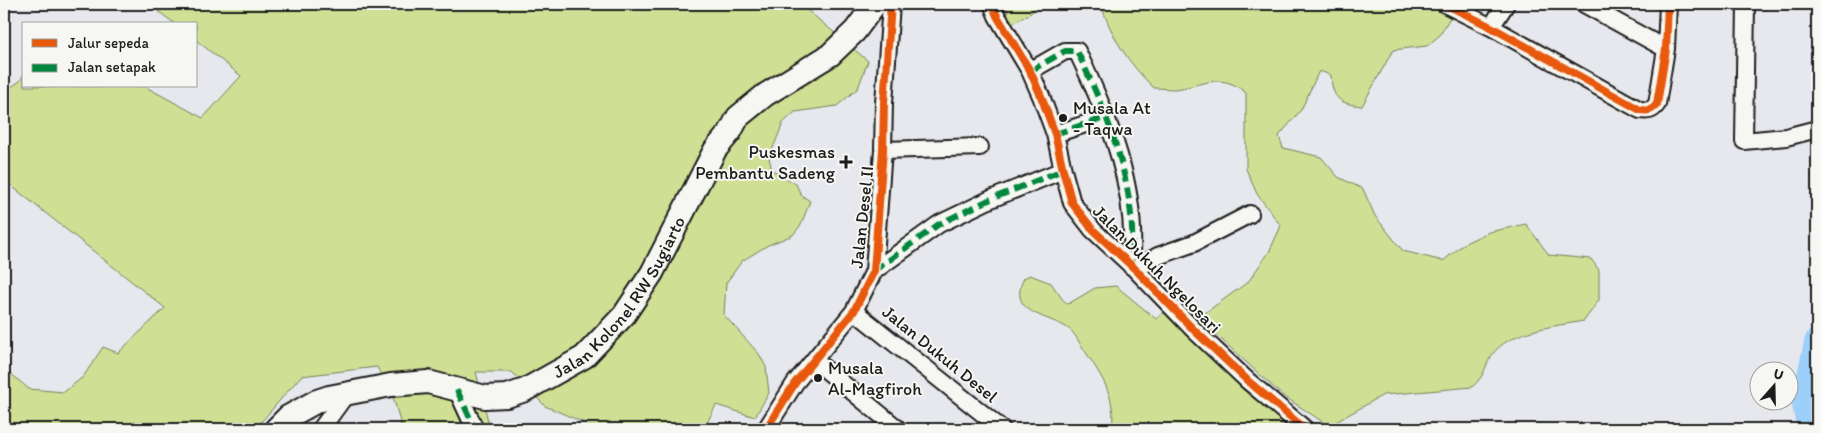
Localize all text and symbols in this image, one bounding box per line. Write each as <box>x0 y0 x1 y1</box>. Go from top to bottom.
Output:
legend <box>22 22 198 88</box>
text: Jalur sepeda <box>68 34 149 52</box>
text: Jalan setapak <box>68 58 156 76</box>
place label: Musala At - Taqwa <box>1073 97 1151 140</box>
marker: Musala At - Taqwa <box>1057 112 1069 124</box>
place label: Puskesmas Pembantu Sadeng <box>695 141 836 184</box>
marker: Puskesmas Pembantu Sadeng <box>839 155 853 169</box>
street label: Jalan Desel II <box>846 165 878 269</box>
street label: Jalan Dukuh Ngelosari <box>1088 200 1226 338</box>
street label: Jalan Kolonel RW Sugiarto <box>549 213 690 383</box>
street label: Jalan Dukuh Desel <box>878 301 1002 407</box>
place label: Musala Al-Magfiroh <box>828 357 922 400</box>
north arrow <box>1748 360 1798 410</box>
text: U <box>1771 365 1786 384</box>
marker: Musala Al-Magfiroh <box>812 372 824 384</box>

